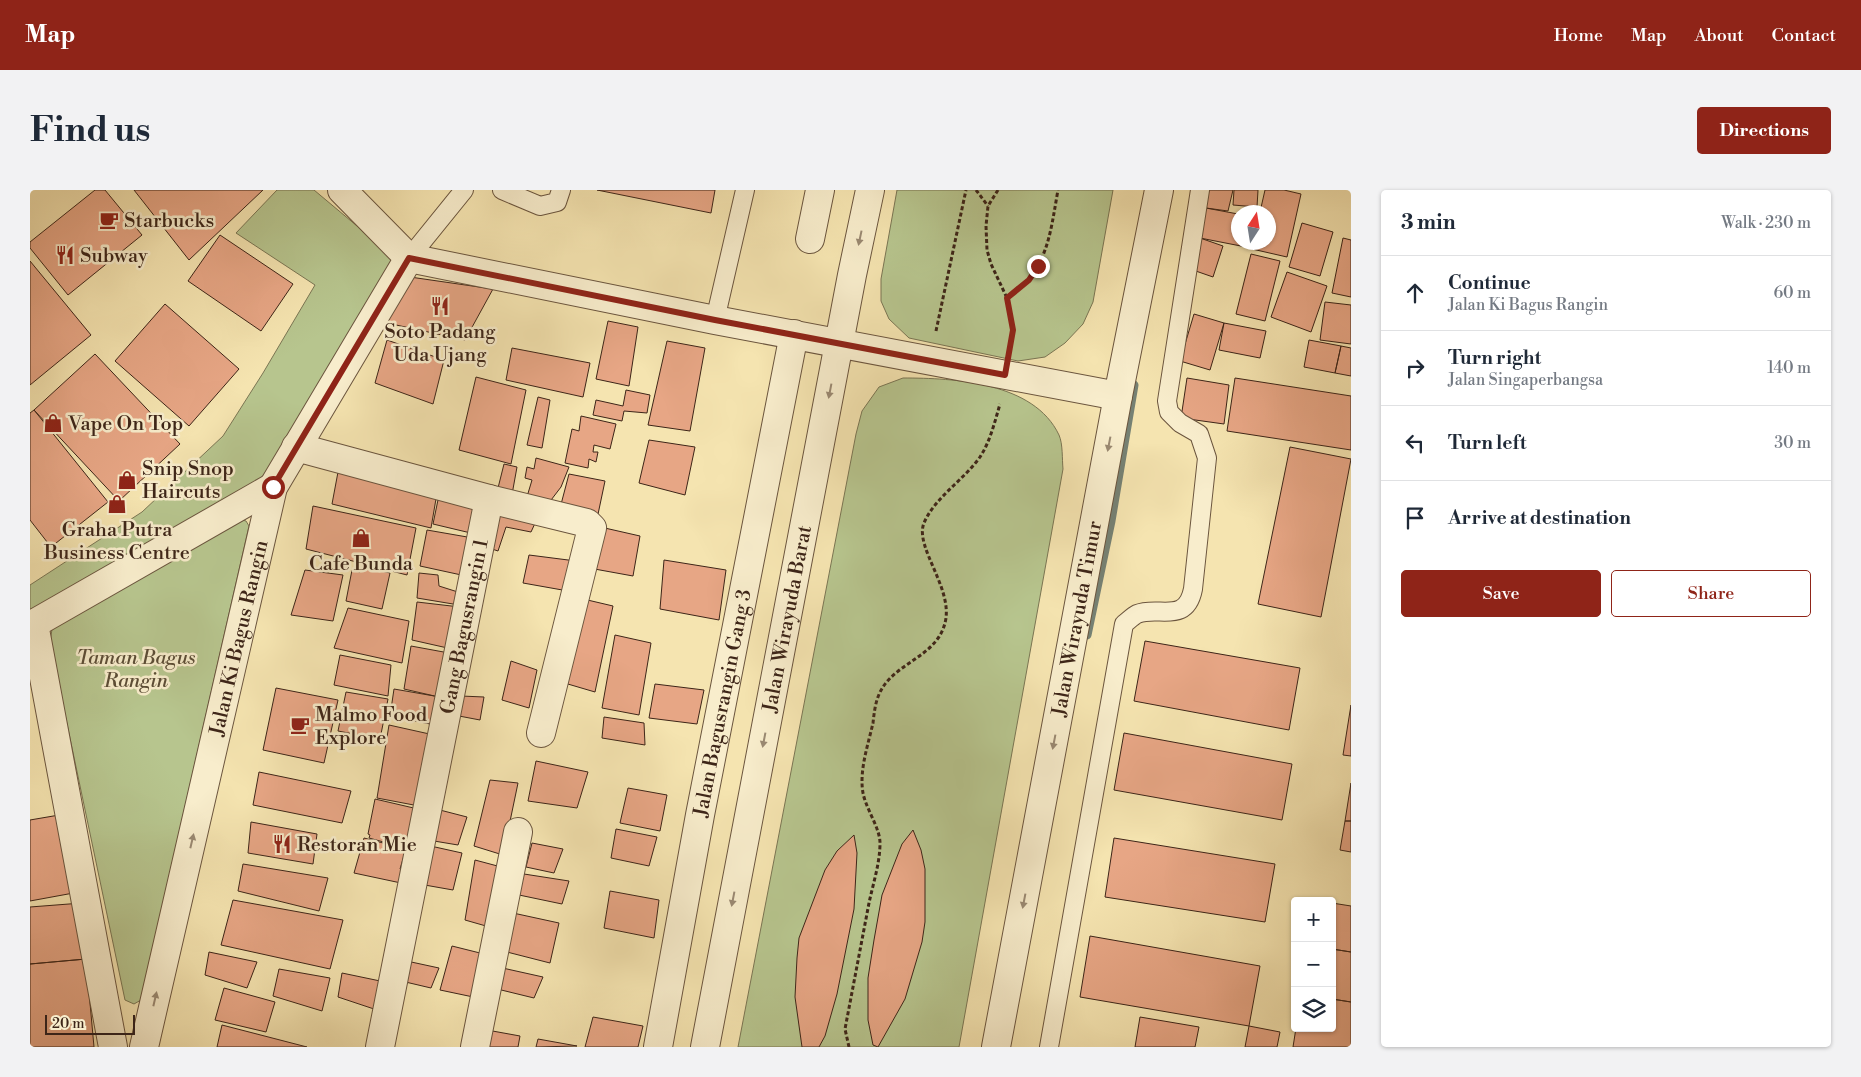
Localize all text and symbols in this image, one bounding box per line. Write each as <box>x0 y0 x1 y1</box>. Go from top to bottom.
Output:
text: Map <box>25 20 75 50</box>
text: Home <box>1554 24 1603 47</box>
text: Map <box>1631 24 1667 47</box>
text: About <box>1695 24 1744 47</box>
text: Contact <box>1772 24 1836 47</box>
button: Directions <box>1697 107 1831 154</box>
text: Find us <box>30 109 150 152</box>
north arrow <box>1231 205 1276 250</box>
cafe icon: Starbucks <box>98 209 120 231</box>
place label: Starbucks <box>124 209 214 234</box>
text: 3 min <box>1401 210 1456 236</box>
text: Walk · 230 m <box>1721 213 1811 233</box>
one-way arrow <box>855 230 863 246</box>
restaurant icon: Subway <box>54 244 76 266</box>
place label: Subway <box>80 244 148 269</box>
route end <box>1027 255 1050 278</box>
text: Continue <box>1448 271 1531 295</box>
icon: ahead <box>1401 279 1429 307</box>
text: 60 m <box>1773 283 1811 303</box>
restaurant icon: Soto Padang Uda Ujang <box>429 295 451 317</box>
text: Jalan Ki Bagus Rangin <box>1448 295 1608 315</box>
place label: Soto Padang Uda Ujang <box>384 320 496 368</box>
text: Turn right <box>1448 346 1541 370</box>
icon: right <box>1401 354 1429 382</box>
text: 140 m <box>1767 358 1811 378</box>
text: Jalan Singaperbangsa <box>1448 370 1603 390</box>
one-way arrow <box>825 383 833 399</box>
shop icon: Vape On Top <box>42 412 64 434</box>
place label: Vape On Top <box>67 412 183 437</box>
icon: left <box>1401 429 1429 457</box>
text: Turn left <box>1448 431 1527 455</box>
text: 30 m <box>1774 433 1811 453</box>
one-way arrow <box>1105 437 1113 453</box>
place label: Snip Snop Haircuts <box>142 457 234 505</box>
shop icon: Snip Snop Haircuts <box>116 469 138 491</box>
route start <box>262 476 285 499</box>
shop icon: Graha Putra Business Centre <box>106 493 128 515</box>
icon: arrive <box>1401 504 1429 532</box>
text: Arrive at destination <box>1448 506 1631 530</box>
place label: Graha Putra Business Centre <box>43 518 190 566</box>
street label: Jalan Wirayuda Timur <box>1047 519 1108 719</box>
street label: Jalan Wirayuda Barat <box>758 523 818 716</box>
shop icon: Cafe Bunda <box>350 527 372 549</box>
street label: Gang Bagusrangin 1 <box>436 536 495 716</box>
street label: Jalan Ki Bagus Rangin <box>205 538 274 739</box>
place label: Cafe Bunda <box>309 552 414 577</box>
button: Save <box>1401 570 1601 617</box>
button: Share <box>1611 570 1811 617</box>
street label: Jalan Bagusrangin Gang 3 <box>689 587 758 820</box>
park label: Taman Bagus Rangin <box>76 646 196 694</box>
place label: Malmo Food Explore <box>315 703 428 751</box>
cafe icon: Malmo Food Explore <box>289 714 311 736</box>
one-way arrow <box>759 732 767 748</box>
one-way arrow <box>1049 734 1057 750</box>
restaurant icon: Restoran Mie <box>271 833 293 855</box>
place label: Restoran Mie <box>297 833 417 858</box>
one-way arrow <box>188 834 196 849</box>
one-way arrow <box>729 892 737 908</box>
one-way arrow <box>1019 894 1027 910</box>
map controls <box>1291 897 1336 1032</box>
button: + <box>1291 897 1336 942</box>
button: − <box>1291 942 1336 987</box>
button: layers <box>1291 987 1336 1032</box>
one-way arrow <box>151 992 159 1007</box>
scale bar <box>45 1012 135 1035</box>
text: 20 m <box>52 1015 84 1033</box>

